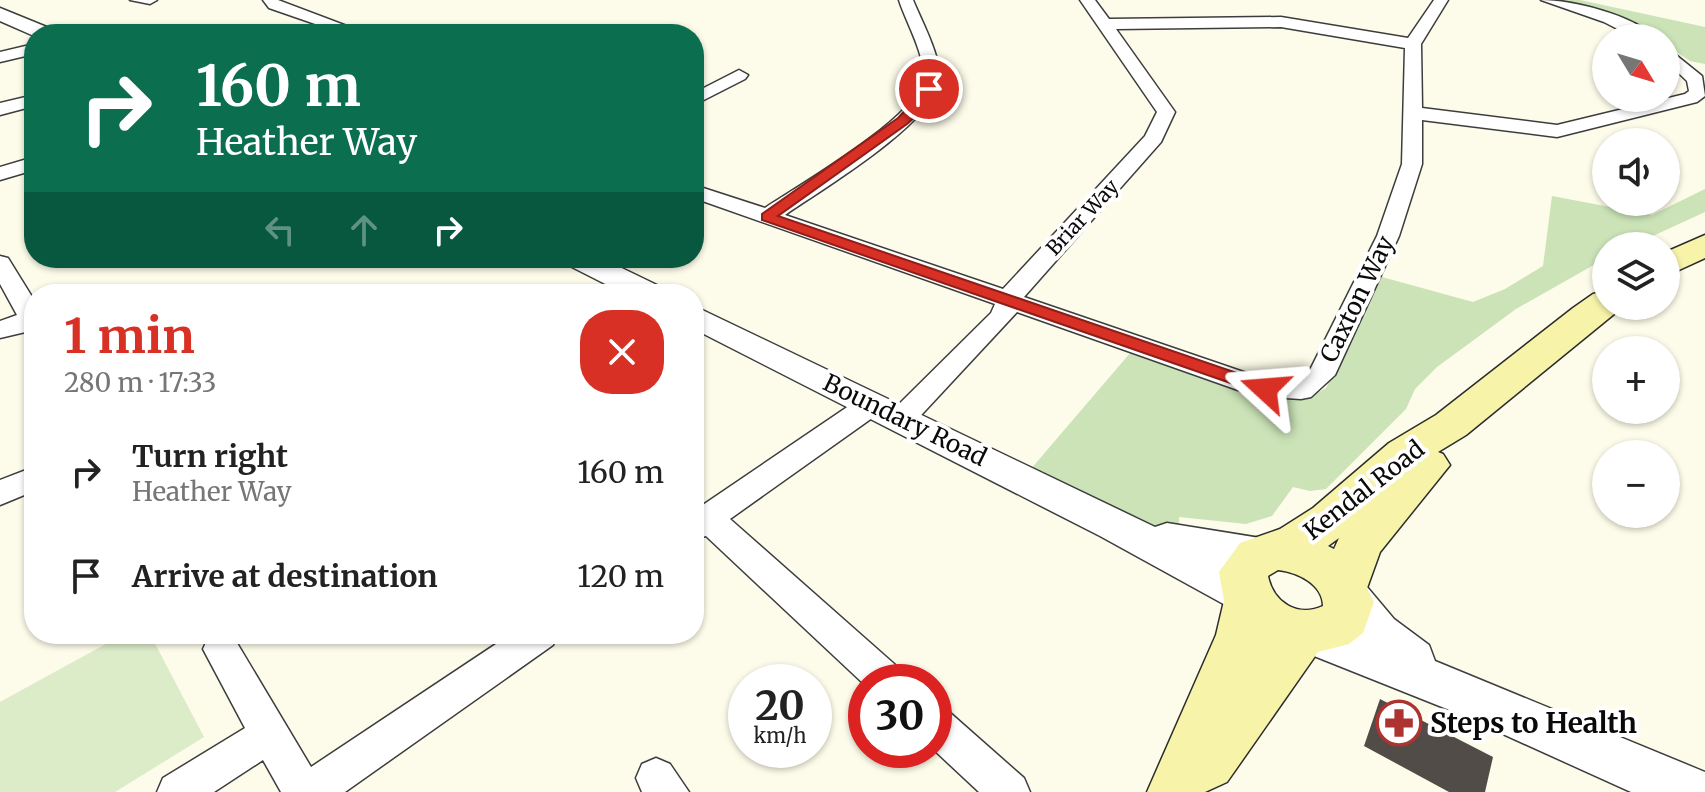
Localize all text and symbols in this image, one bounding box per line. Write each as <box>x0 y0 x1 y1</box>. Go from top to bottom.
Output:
north arrow <box>1592 24 1680 112</box>
map controls <box>1592 24 1680 528</box>
text: 160 m <box>196 51 361 121</box>
pin <box>895 55 963 123</box>
icon: right <box>64 56 168 160</box>
icon: arrive <box>907 67 951 111</box>
text: Heather Way <box>196 120 417 165</box>
button: sound <box>1592 128 1680 216</box>
street label: Briar Way <box>1041 174 1124 260</box>
icon: left <box>258 208 302 252</box>
icon: ahead <box>342 208 386 252</box>
icon: right <box>426 208 470 252</box>
street label: Caxton Way <box>1313 231 1401 367</box>
button: layers <box>1592 232 1680 320</box>
text: 1 min <box>64 306 195 366</box>
button: close <box>580 310 664 394</box>
button: + <box>1592 336 1680 424</box>
position arrow <box>1223 347 1307 431</box>
text: 280 m · 17:33 <box>64 366 216 399</box>
street label: Boundary Road <box>818 367 992 473</box>
street label: Kendal Road <box>1298 433 1430 547</box>
text: Turn right <box>132 437 288 475</box>
button: − <box>1592 440 1680 528</box>
icon: right <box>64 450 108 494</box>
text: 160 m <box>577 453 664 491</box>
text: Heather Way <box>132 475 292 508</box>
icon: arrive <box>64 554 108 598</box>
text: Arrive at destination <box>132 557 438 595</box>
text: 120 m <box>577 557 664 595</box>
speed limit sign: 30 <box>848 664 952 768</box>
text: 20 <box>755 681 805 731</box>
pharmacy icon: Steps to Health <box>1375 699 1423 747</box>
place label: Steps to Health <box>1430 705 1637 741</box>
text: km/h <box>754 723 806 748</box>

